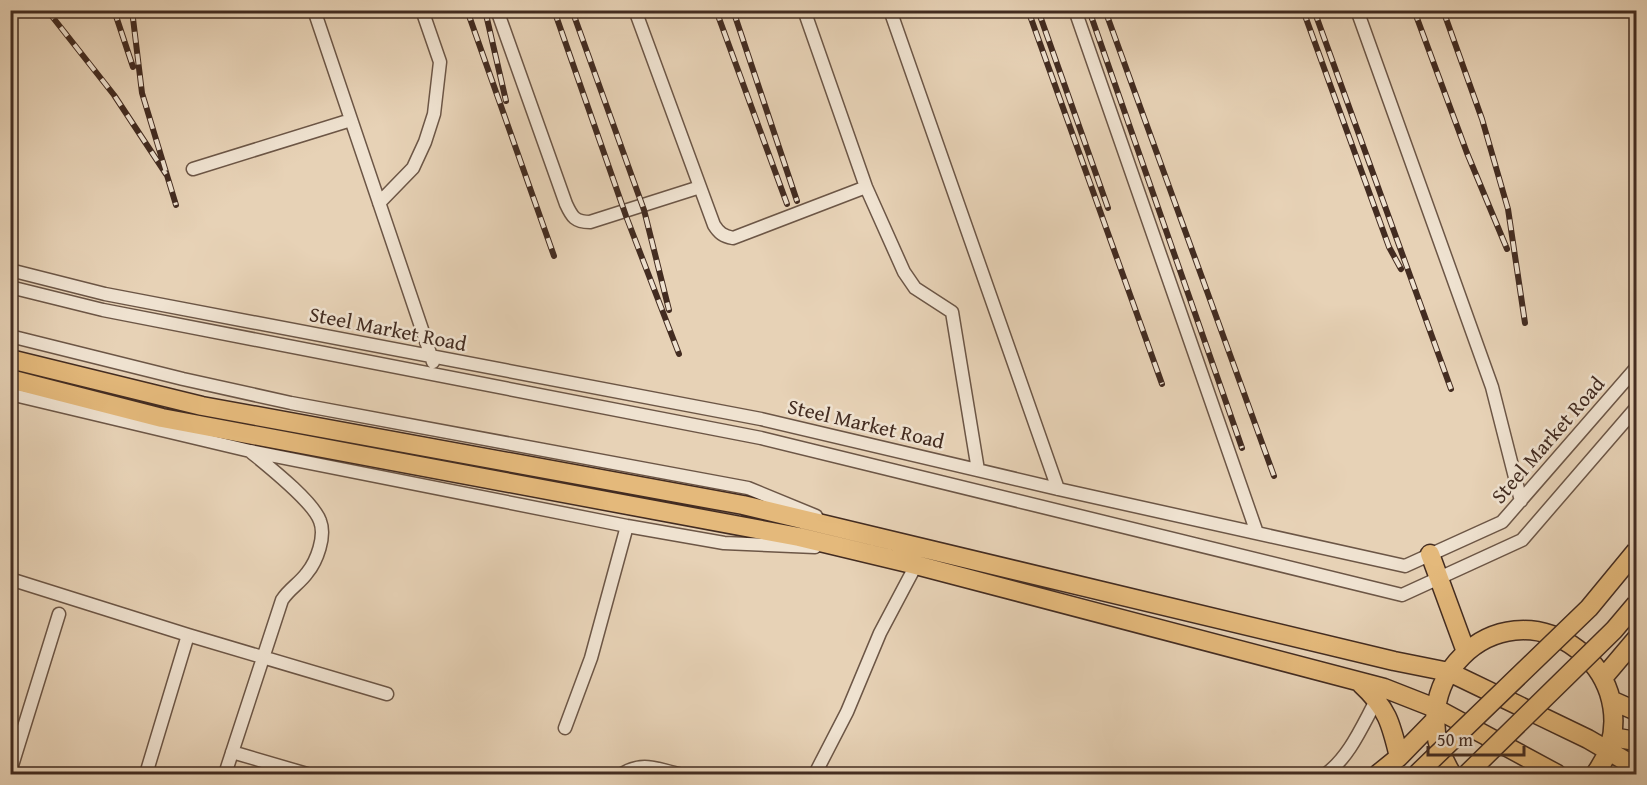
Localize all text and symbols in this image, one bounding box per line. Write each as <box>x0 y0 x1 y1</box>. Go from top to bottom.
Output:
street label: Steel Market Road <box>307 298 470 359</box>
street label: Steel Market Road <box>1484 369 1612 510</box>
street label: Steel Market Road <box>785 390 948 457</box>
scale bar <box>1428 719 1524 757</box>
text: 50 m <box>1437 726 1473 753</box>

